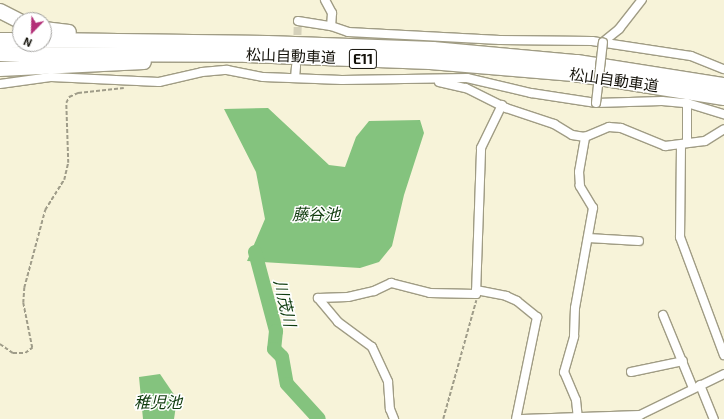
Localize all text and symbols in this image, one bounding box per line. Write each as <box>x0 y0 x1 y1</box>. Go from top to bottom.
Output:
north arrow <box>12 12 52 52</box>
text: N <box>21 35 34 50</box>
street label: 松山自動車道 <box>246 45 336 67</box>
road number: E11 <box>348 47 378 71</box>
street label: 松山自動車道 <box>568 65 660 95</box>
water label: 藤谷池 <box>292 204 340 224</box>
water label: 川茂川 <box>270 277 300 329</box>
water label: 稚児池 <box>134 392 182 412</box>

